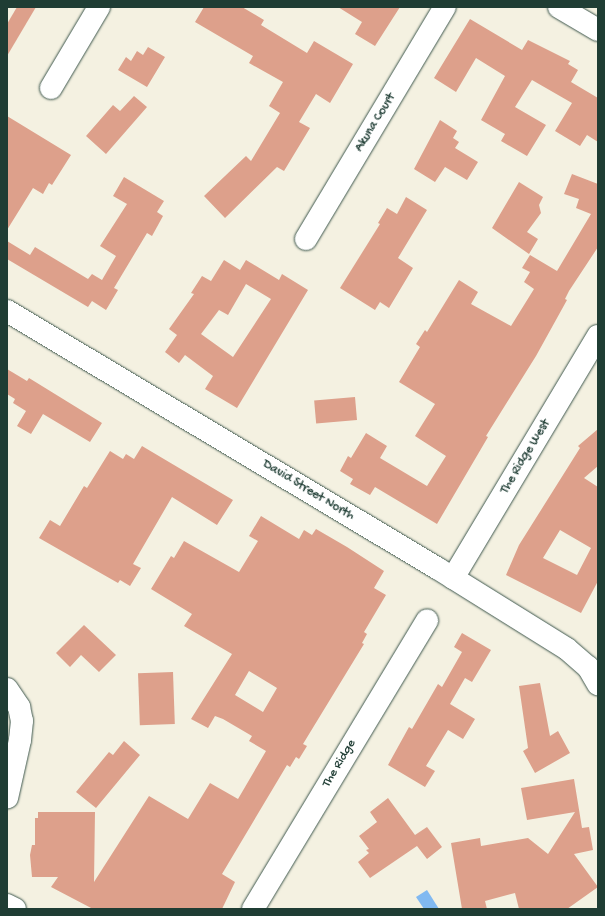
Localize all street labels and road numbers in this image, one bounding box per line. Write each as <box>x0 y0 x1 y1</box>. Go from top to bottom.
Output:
street label: Akuna Court <box>352 91 400 155</box>
street label: The Ridge West <box>498 417 554 497</box>
street label: David Street North <box>259 457 357 525</box>
street label: The Ridge <box>320 737 360 791</box>

